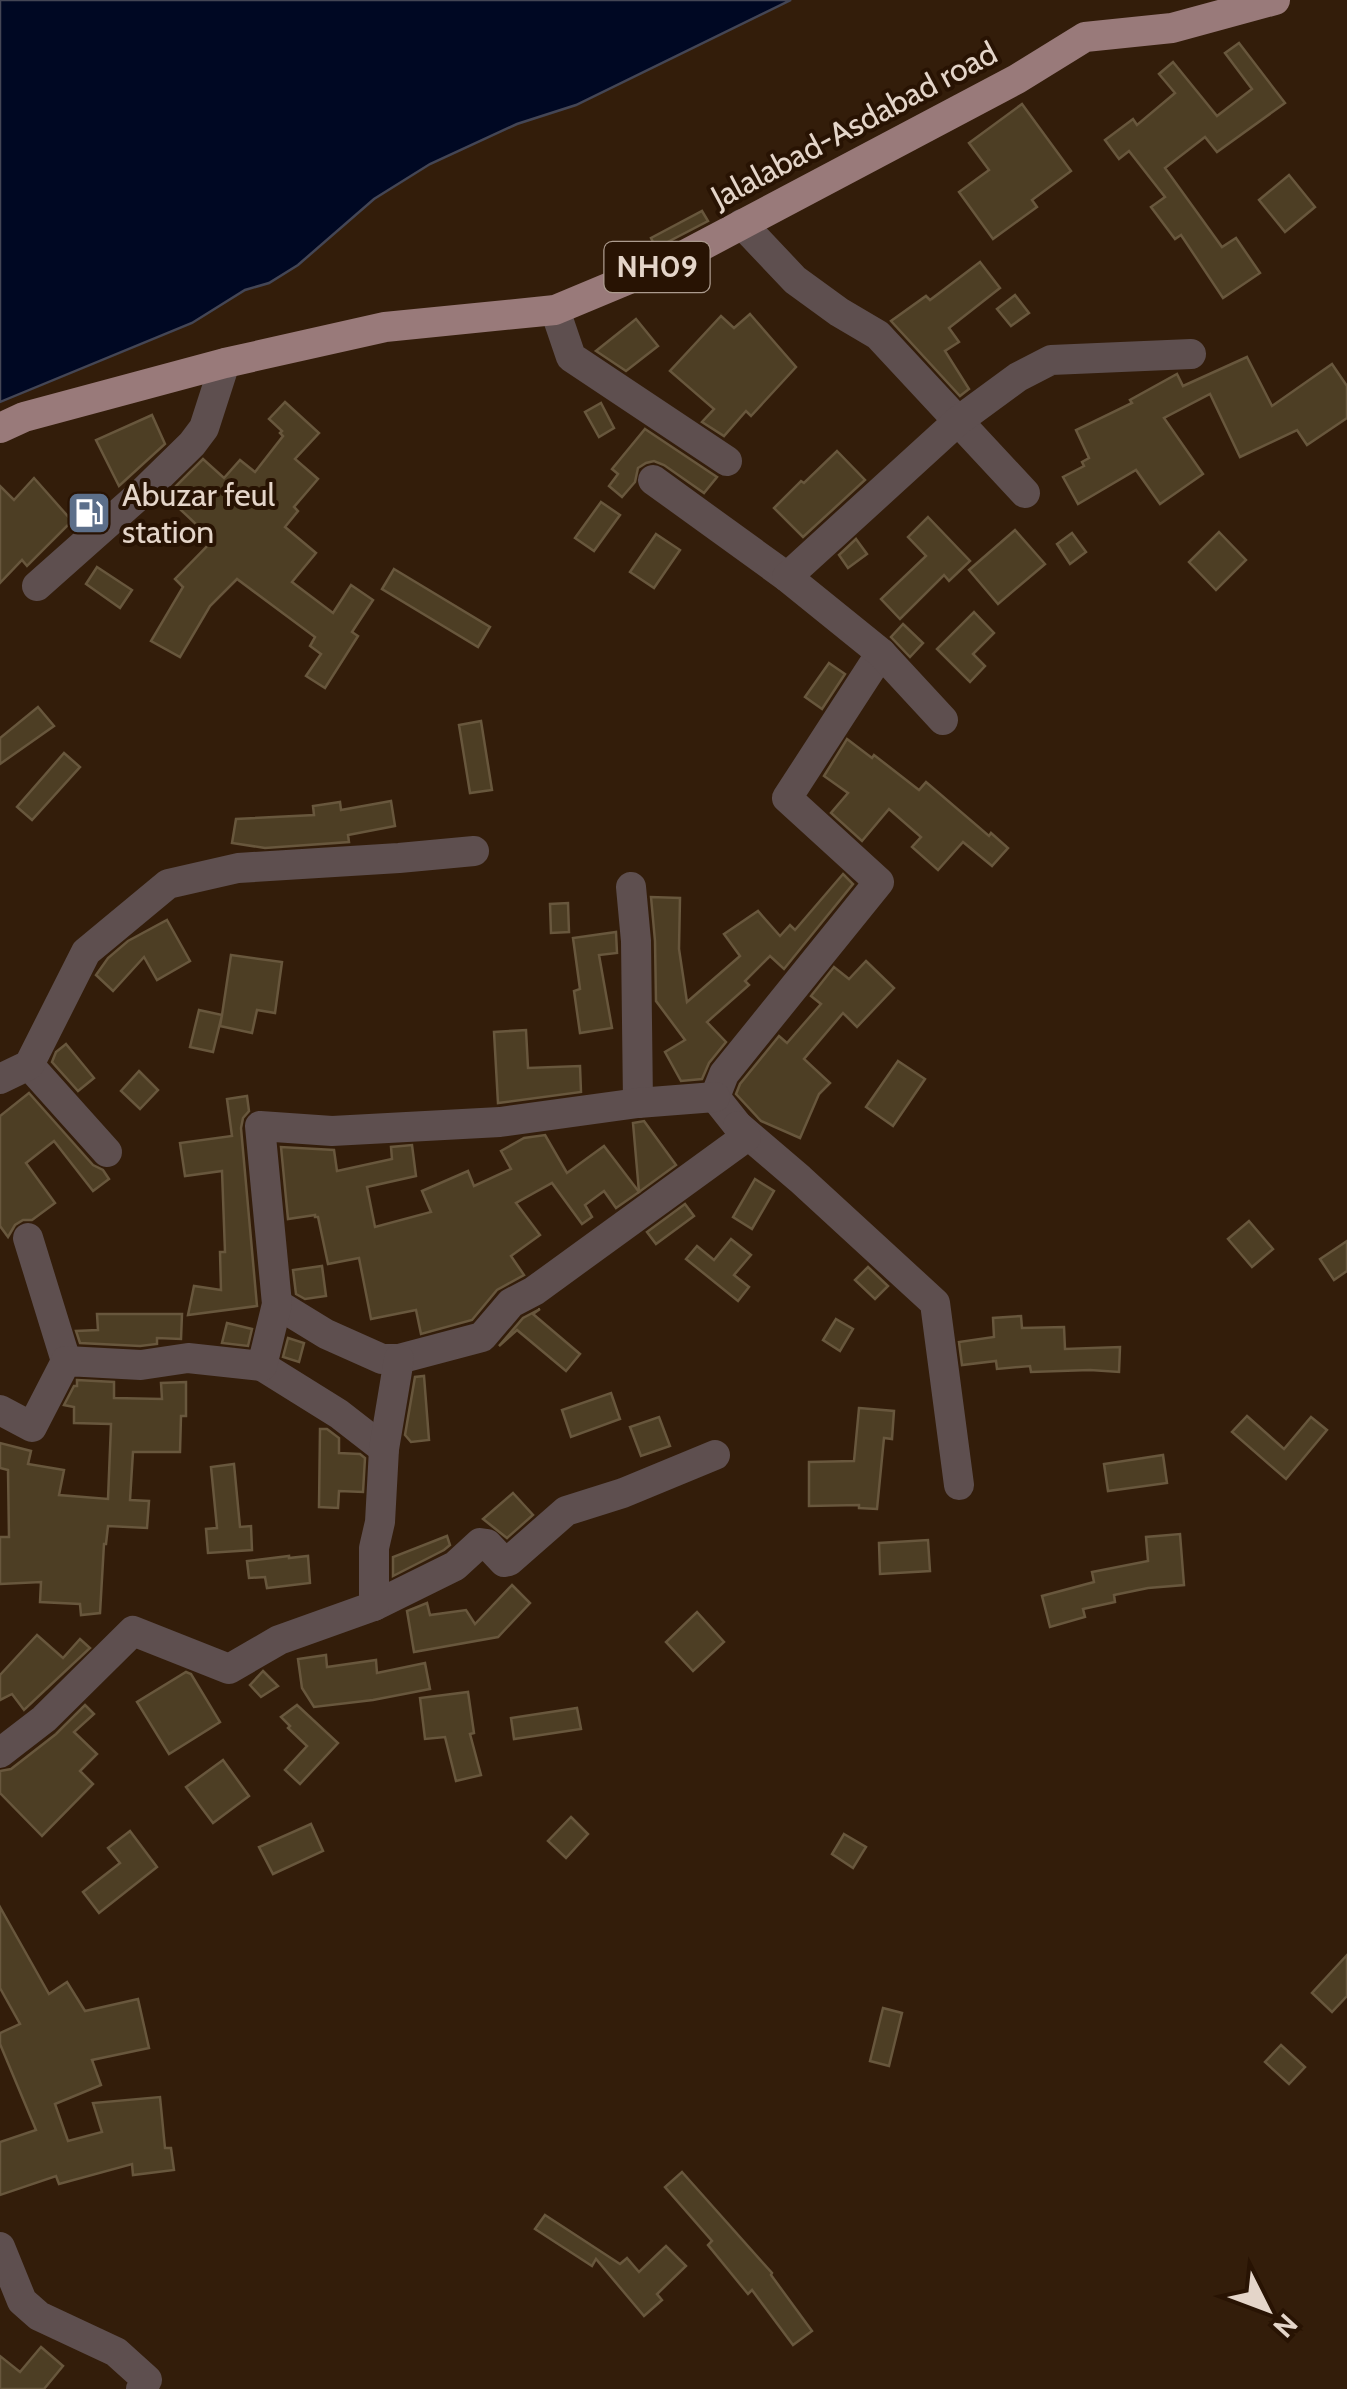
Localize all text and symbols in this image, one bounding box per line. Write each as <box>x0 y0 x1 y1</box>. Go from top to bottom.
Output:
street label: Jalalabad-Asdabad road <box>703 33 1003 217</box>
road number: NH09 <box>604 242 710 292</box>
place label: Abuzar feul station <box>122 475 275 551</box>
fuel station icon: Abuzar feul station <box>66 490 112 536</box>
north arrow <box>1217 2259 1317 2359</box>
text: N <box>1266 2307 1305 2344</box>

